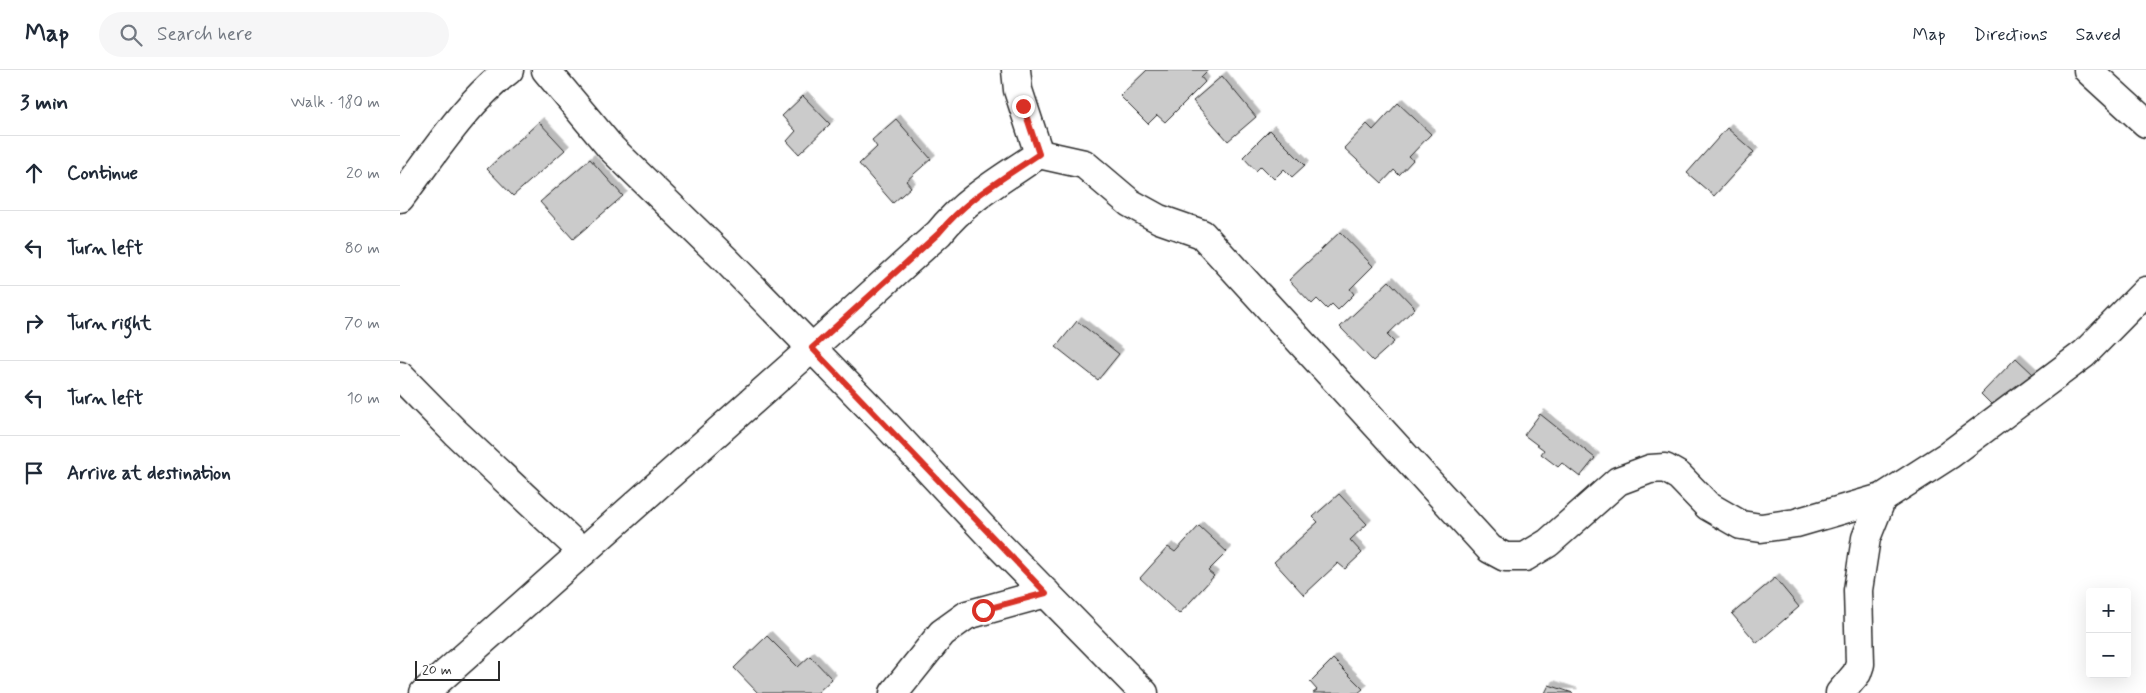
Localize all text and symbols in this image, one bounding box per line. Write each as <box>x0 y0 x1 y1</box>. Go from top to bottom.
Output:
search box <box>99 12 449 57</box>
text: Map <box>25 19 69 50</box>
icon: search <box>117 21 145 49</box>
text: Search here <box>157 22 253 47</box>
text: Map <box>1913 23 1946 47</box>
text: Directions <box>1974 23 2048 47</box>
text: Saved <box>2076 23 2121 47</box>
text: 3 min <box>20 89 68 117</box>
text: Walk · 180 m <box>291 92 380 113</box>
route end <box>1012 95 1035 118</box>
icon: ahead <box>20 159 48 187</box>
text: Continue <box>67 161 138 186</box>
text: 20 m <box>346 163 380 184</box>
icon: left <box>20 234 48 262</box>
text: Turn left <box>67 236 143 261</box>
text: 80 m <box>345 238 380 259</box>
icon: right <box>20 309 48 337</box>
text: Turn right <box>67 311 151 336</box>
text: 70 m <box>344 313 380 334</box>
icon: left <box>20 384 48 412</box>
text: Turn left <box>67 386 143 411</box>
text: 10 m <box>347 388 380 409</box>
icon: arrive <box>20 459 48 487</box>
text: Arrive at destination <box>67 461 231 486</box>
map controls <box>2086 588 2131 678</box>
button: + <box>2086 588 2131 633</box>
route start <box>972 599 995 622</box>
button: − <box>2086 633 2131 678</box>
scale bar <box>415 658 500 681</box>
text: 20 m <box>422 661 452 679</box>

